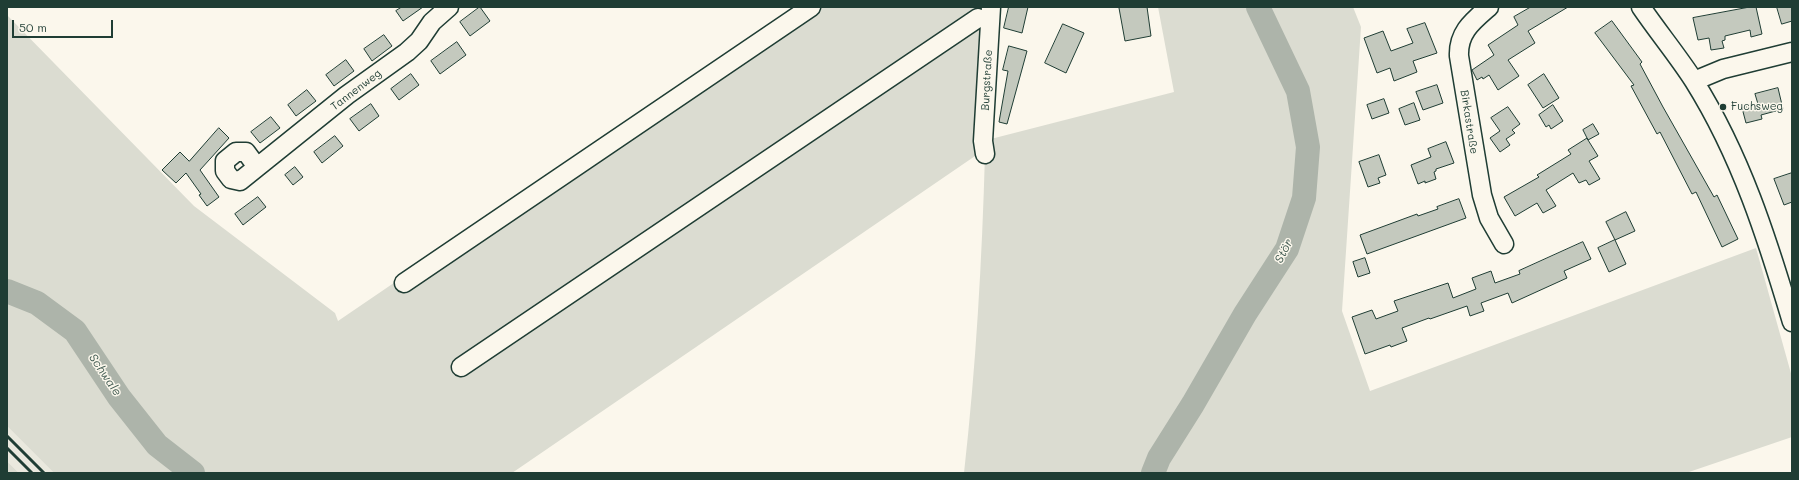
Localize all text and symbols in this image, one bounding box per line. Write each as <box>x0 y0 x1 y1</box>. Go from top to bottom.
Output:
scale bar <box>14 12 115 38</box>
text: 50 m <box>19 19 47 35</box>
street label: Burgstraße <box>979 49 995 111</box>
street label: Tannenweg <box>328 67 384 113</box>
street label: Birkastraße <box>1457 89 1481 155</box>
place label: Fuchsweg <box>1731 100 1783 114</box>
marker: Fuchsweg <box>1718 102 1728 112</box>
water label: Stör <box>1272 237 1296 265</box>
water label: Schwale <box>86 351 124 399</box>

